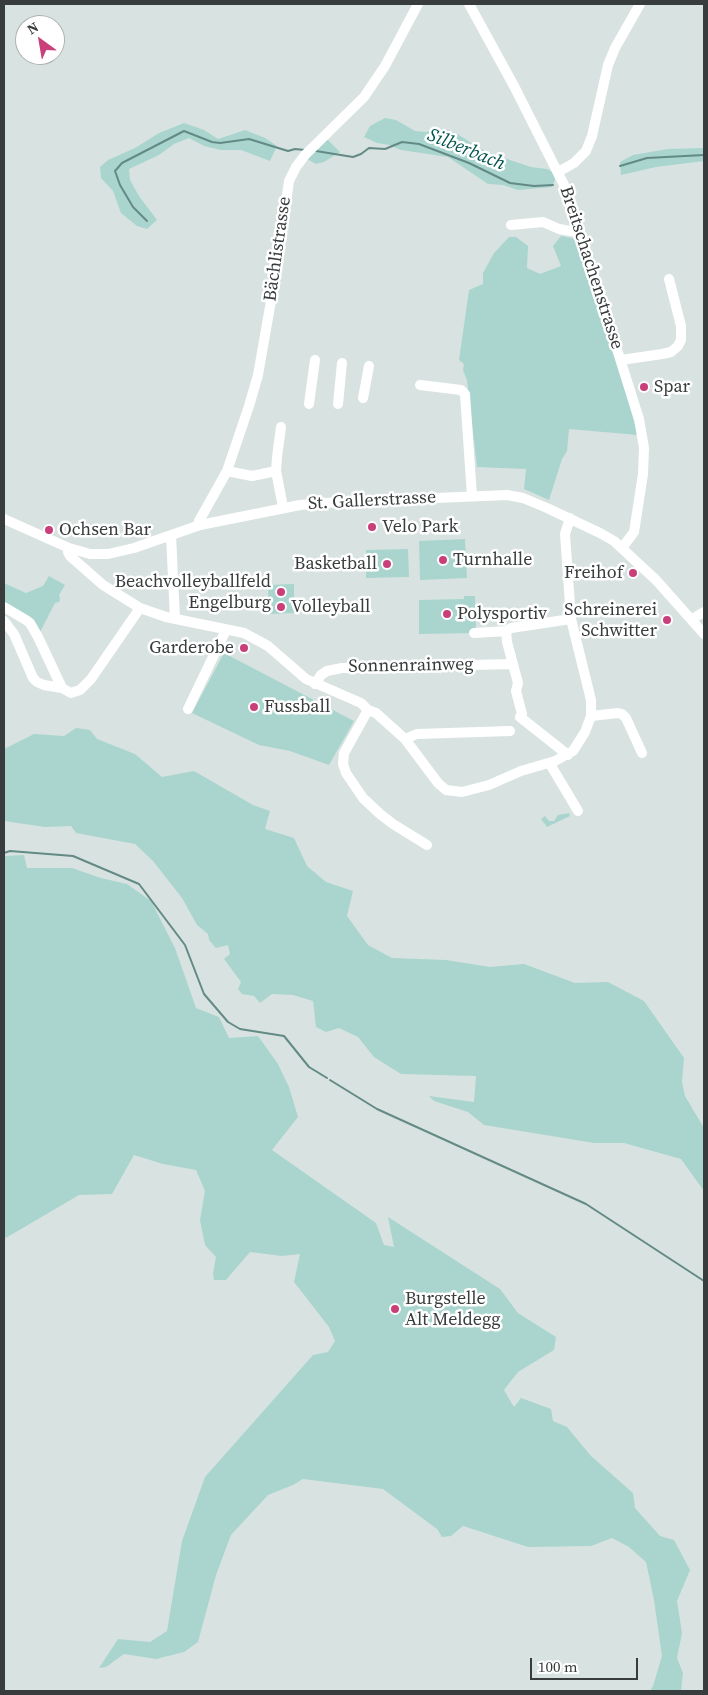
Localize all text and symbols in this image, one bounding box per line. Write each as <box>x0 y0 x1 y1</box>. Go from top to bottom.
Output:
north arrow <box>15 15 65 65</box>
text: N <box>23 17 42 39</box>
water label: Silberbach <box>424 124 508 176</box>
street label: Breitschachenstrasse <box>554 184 628 352</box>
street label: Bächlistrasse <box>260 195 296 303</box>
place label: Spar <box>654 376 690 398</box>
marker: Spar <box>638 381 650 393</box>
street label: St. Gallerstrasse <box>307 487 437 515</box>
place label: Velo Park <box>382 516 458 538</box>
place label: Ochsen Bar <box>59 519 151 541</box>
marker: Velo Park <box>366 521 378 533</box>
marker: Ochsen Bar <box>43 524 55 536</box>
place label: Turnhalle <box>453 549 532 571</box>
place label: Basketball <box>294 553 377 575</box>
marker: Turnhalle <box>437 554 449 566</box>
marker: Basketball <box>381 558 393 570</box>
place label: Freihof <box>564 562 623 584</box>
marker: Freihof <box>627 567 639 579</box>
place label: Beachvolleyballfeld Engelburg <box>115 571 271 614</box>
marker: Beachvolleyballfeld Engelburg <box>275 586 287 598</box>
place label: Volleyball <box>291 596 370 618</box>
place label: Schreinerei Schwitter <box>564 599 657 642</box>
marker: Volleyball <box>275 601 287 613</box>
place label: Polysportiv <box>457 603 547 625</box>
marker: Polysportiv <box>441 608 453 620</box>
marker: Schreinerei Schwitter <box>661 614 673 626</box>
place label: Garderobe <box>149 637 234 659</box>
marker: Garderobe <box>238 642 250 654</box>
street label: Sonnenrainweg <box>348 654 474 678</box>
place label: Fussball <box>264 696 330 718</box>
marker: Fussball <box>248 701 260 713</box>
place label: Burgstelle Alt Meldegg <box>405 1288 500 1330</box>
marker: Burgstelle Alt Meldegg <box>389 1303 401 1315</box>
scale bar <box>533 1648 640 1680</box>
text: 100 m <box>538 1656 578 1677</box>

